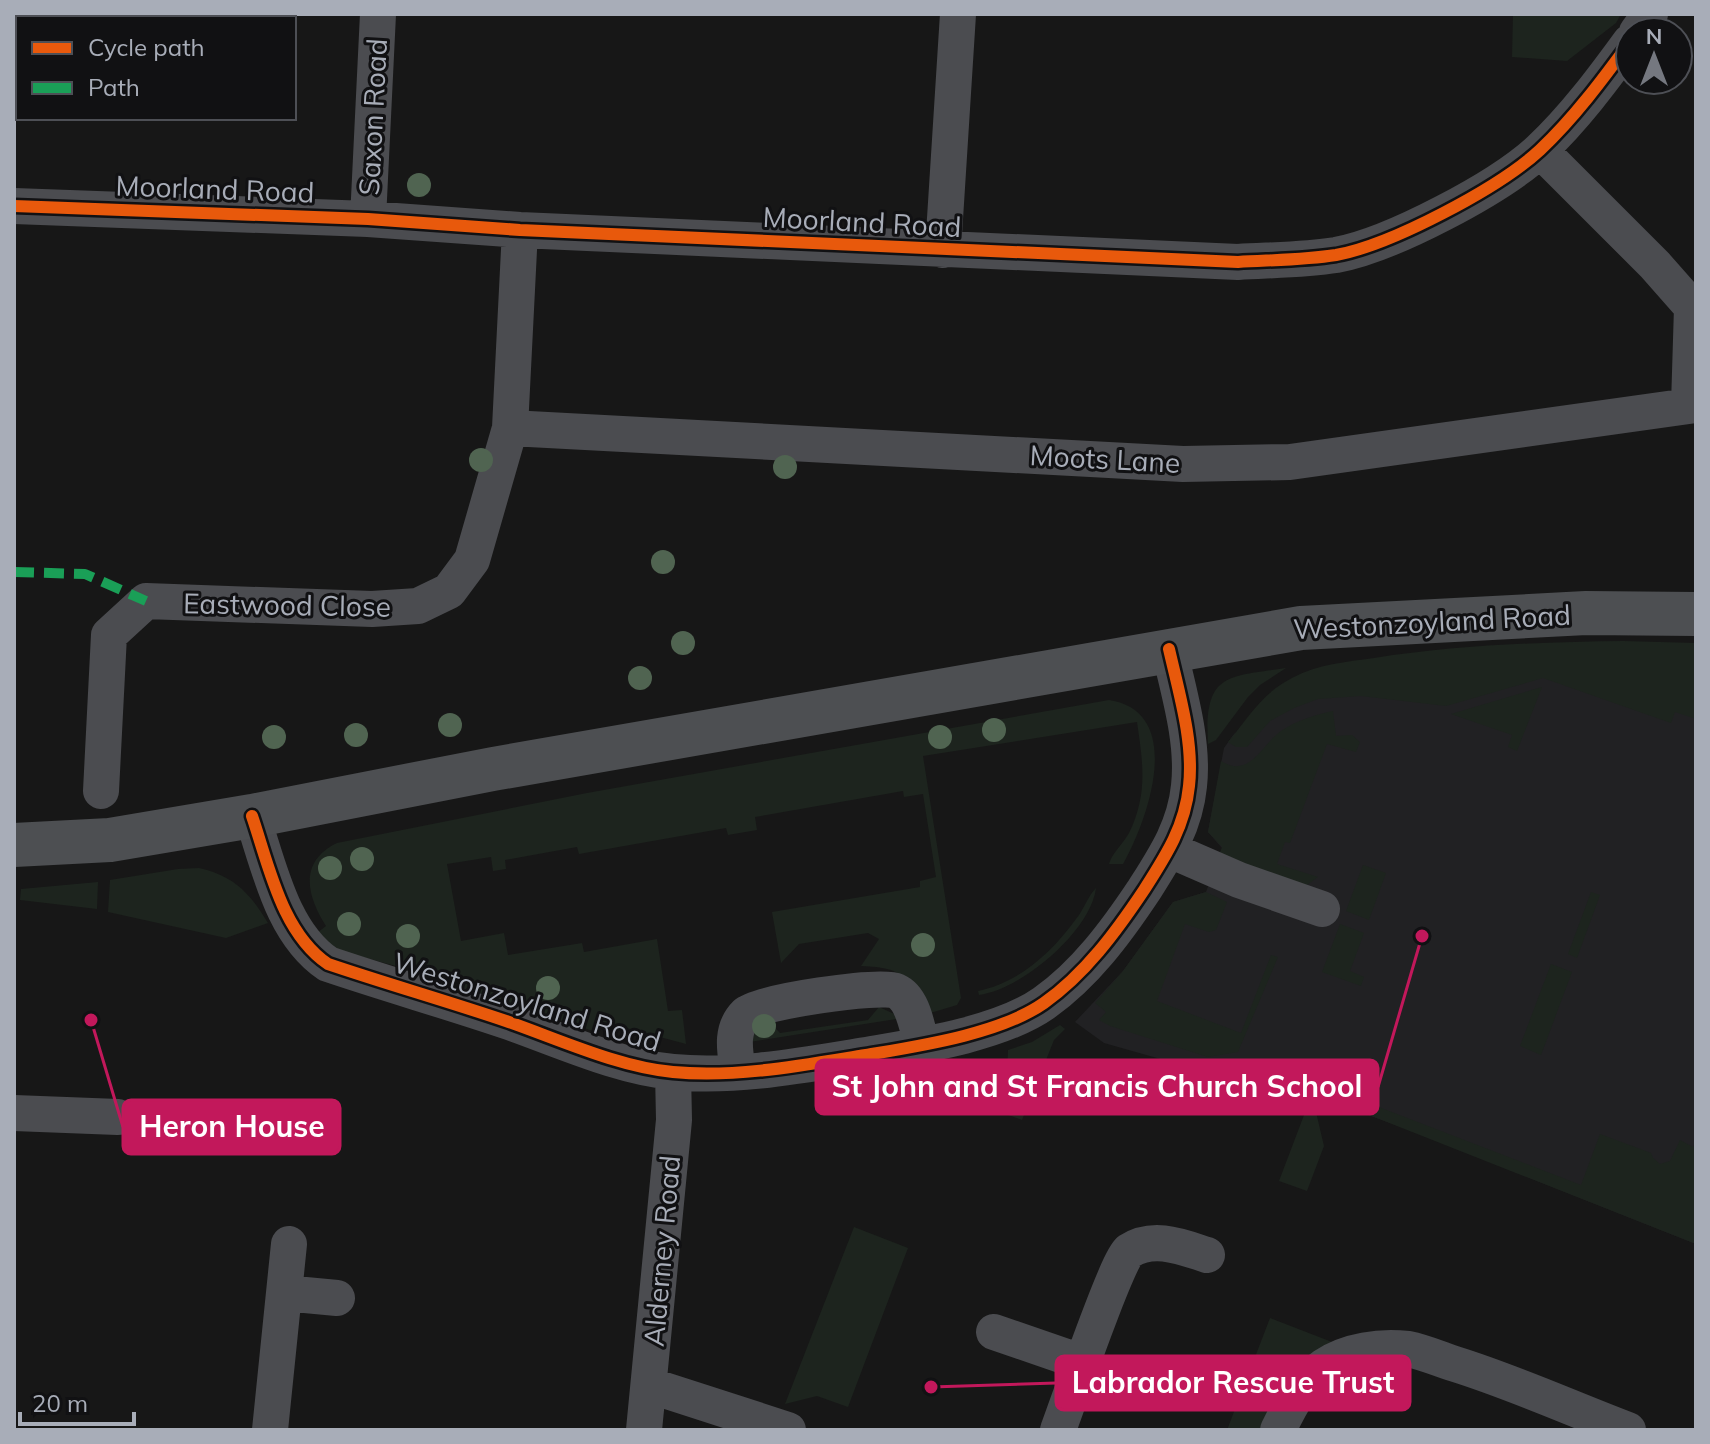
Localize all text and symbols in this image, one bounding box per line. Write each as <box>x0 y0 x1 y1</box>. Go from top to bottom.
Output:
legend <box>16 16 296 120</box>
north arrow <box>1614 16 1694 96</box>
text: N <box>1646 22 1662 50</box>
text: Cycle path <box>88 32 205 62</box>
street label: Saxon Road <box>351 38 394 196</box>
text: Path <box>88 72 140 102</box>
street label: Moorland Road <box>115 168 315 209</box>
street label: Moorland Road <box>762 199 962 244</box>
street label: Moots Lane <box>1029 437 1181 480</box>
street label: Eastwood Close <box>183 585 391 624</box>
street label: Westonzoyland Road <box>1292 597 1572 646</box>
street label: Westonzoyland Road <box>389 944 665 1059</box>
callout: St John and St Francis Church School <box>816 1060 1378 1114</box>
text: St John and St Francis Church School <box>832 1067 1362 1105</box>
callout: Heron House <box>123 1100 340 1154</box>
text: Heron House <box>139 1107 325 1145</box>
street label: Alderney Road <box>636 1154 687 1348</box>
callout: Labrador Rescue Trust <box>1056 1356 1410 1410</box>
text: Labrador Rescue Trust <box>1072 1363 1394 1401</box>
scale bar <box>20 1376 134 1426</box>
text: 20 m <box>32 1388 88 1418</box>

